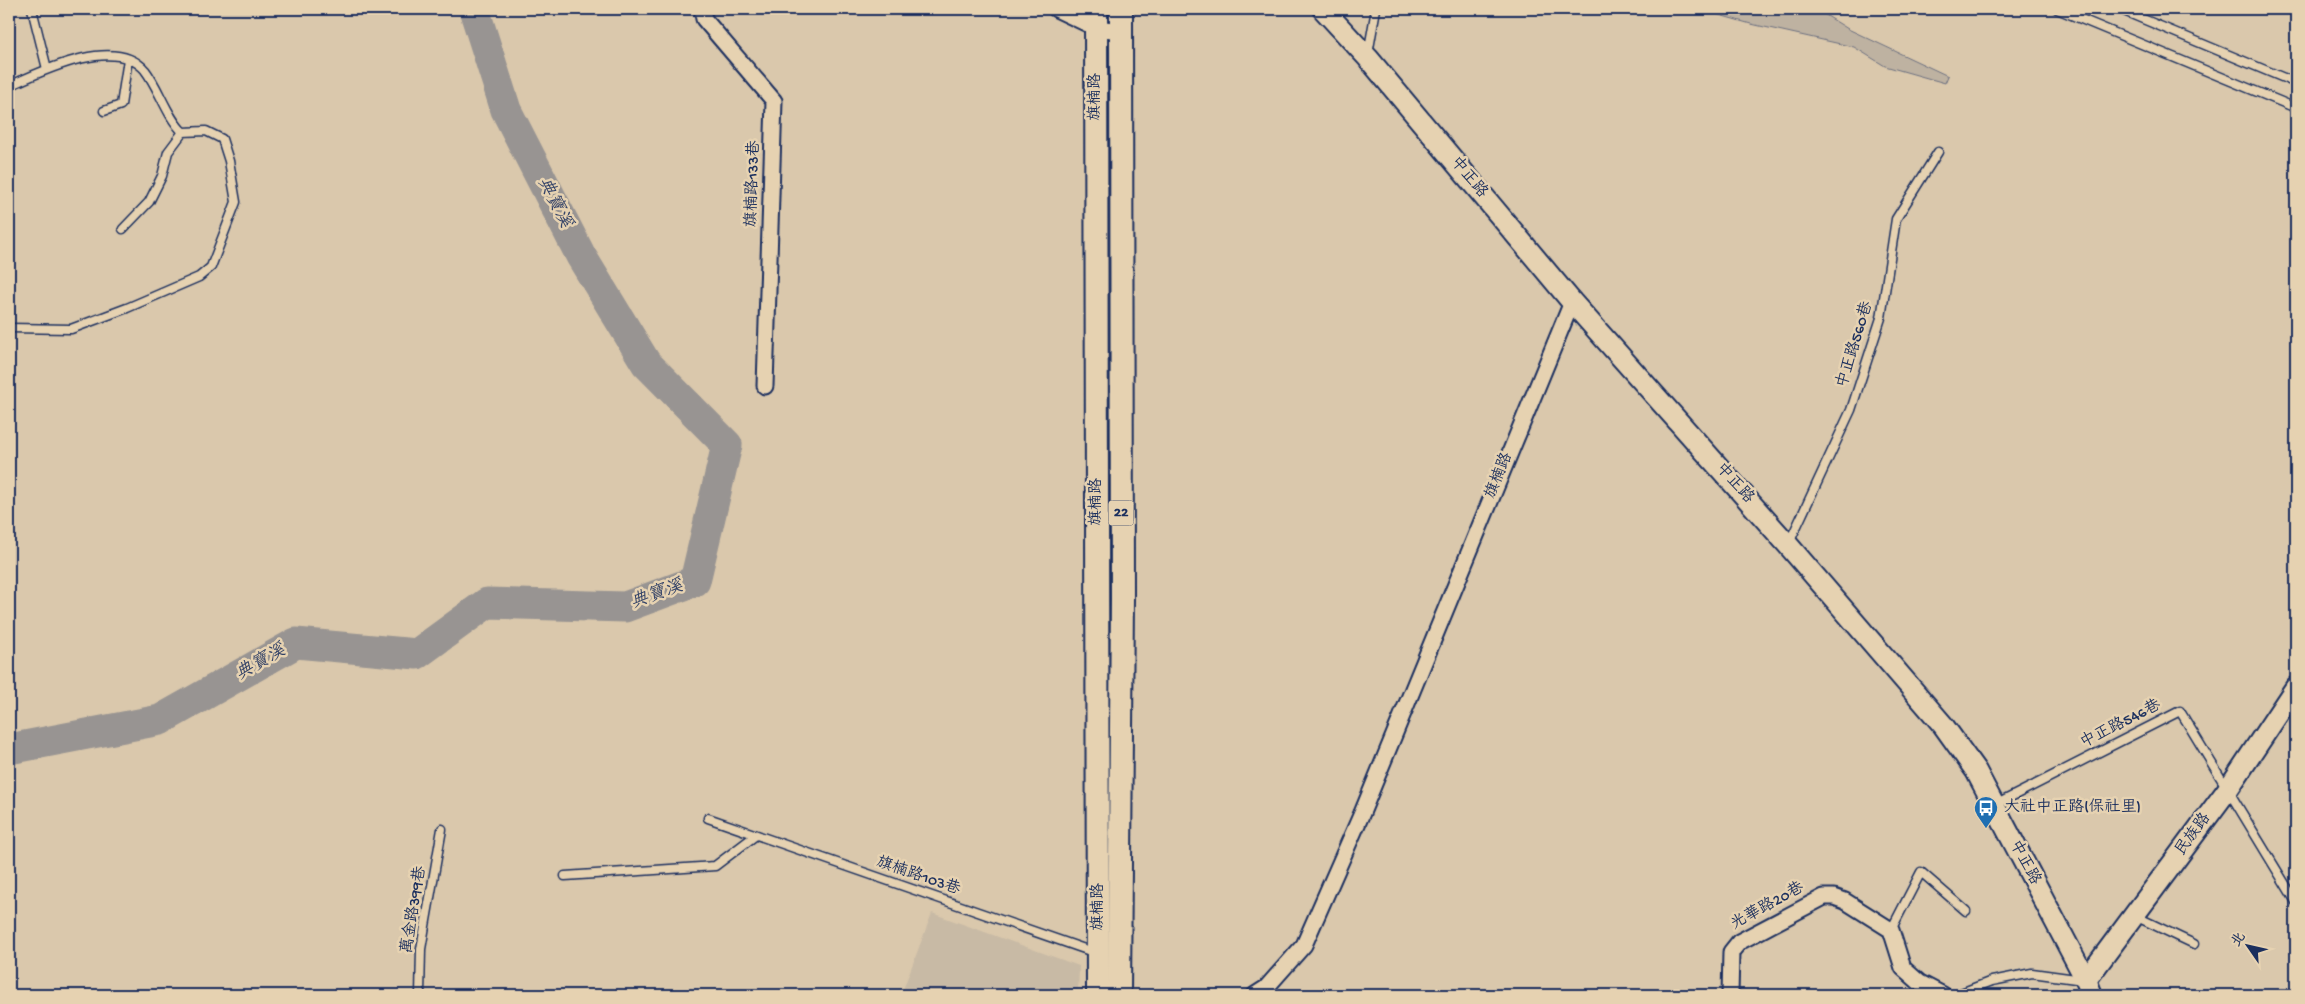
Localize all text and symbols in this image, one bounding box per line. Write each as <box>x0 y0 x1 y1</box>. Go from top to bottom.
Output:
street label: 旗楠路 <box>1085 73 1106 121</box>
street label: 旗楠路133巷 <box>741 140 765 228</box>
street label: 中正路 <box>1445 152 1492 202</box>
water label: 典寶溪 <box>532 174 577 233</box>
street label: 中正路560巷 <box>1832 299 1878 391</box>
street label: 旗楠路 <box>1480 449 1518 502</box>
street label: 中正路 <box>1711 458 1759 508</box>
street label: 旗楠路 <box>1086 478 1107 526</box>
road number: 22 <box>1108 500 1134 526</box>
water label: 典寶溪 <box>628 575 687 614</box>
water label: 典寶溪 <box>232 639 290 686</box>
street label: 中正路546巷 <box>2077 695 2165 753</box>
bus stop icon: 大社中正路(保社里) <box>1973 795 1999 829</box>
place label: 大社中正路(保社里) <box>2004 797 2141 818</box>
street label: 民族路 <box>2171 809 2216 860</box>
street label: 中正路 <box>2004 836 2045 889</box>
street label: 旗楠路103巷 <box>873 852 963 900</box>
street label: 萬金路399巷 <box>397 865 431 955</box>
street label: 光華路20巷 <box>1727 877 1808 935</box>
street label: 旗楠路 <box>1088 883 1109 931</box>
north arrow <box>2222 922 2272 972</box>
text: 北 <box>2228 930 2250 951</box>

